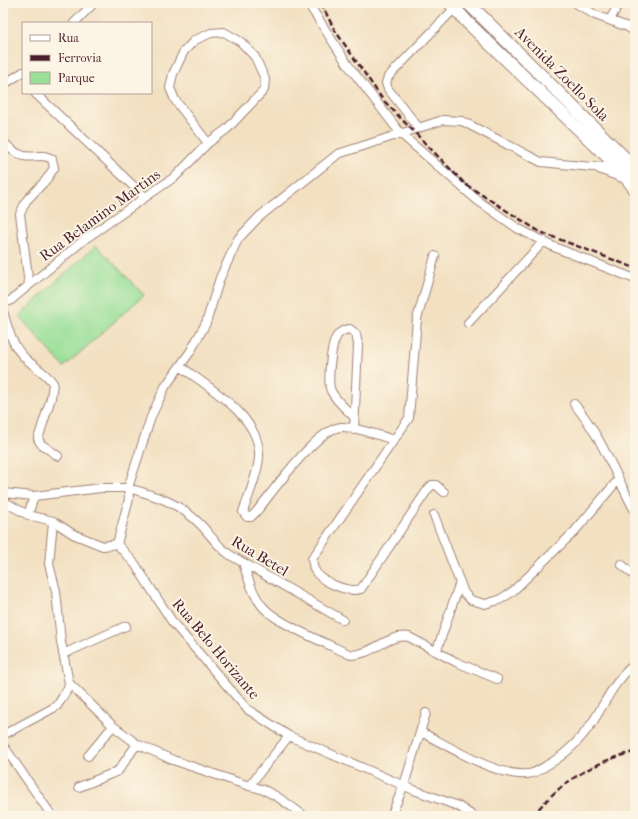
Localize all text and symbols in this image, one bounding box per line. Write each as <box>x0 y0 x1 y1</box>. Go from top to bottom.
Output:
legend <box>22 22 152 94</box>
street label: Avenida Zoello Sola <box>510 22 614 126</box>
text: Rua <box>58 31 79 45</box>
text: Ferrovia <box>58 51 102 65</box>
text: Parque <box>58 71 95 85</box>
street label: Rua Belamino Martins <box>36 165 164 265</box>
street label: Rua Betel <box>228 532 292 580</box>
street label: Rua Belo Horizante <box>169 595 264 704</box>

